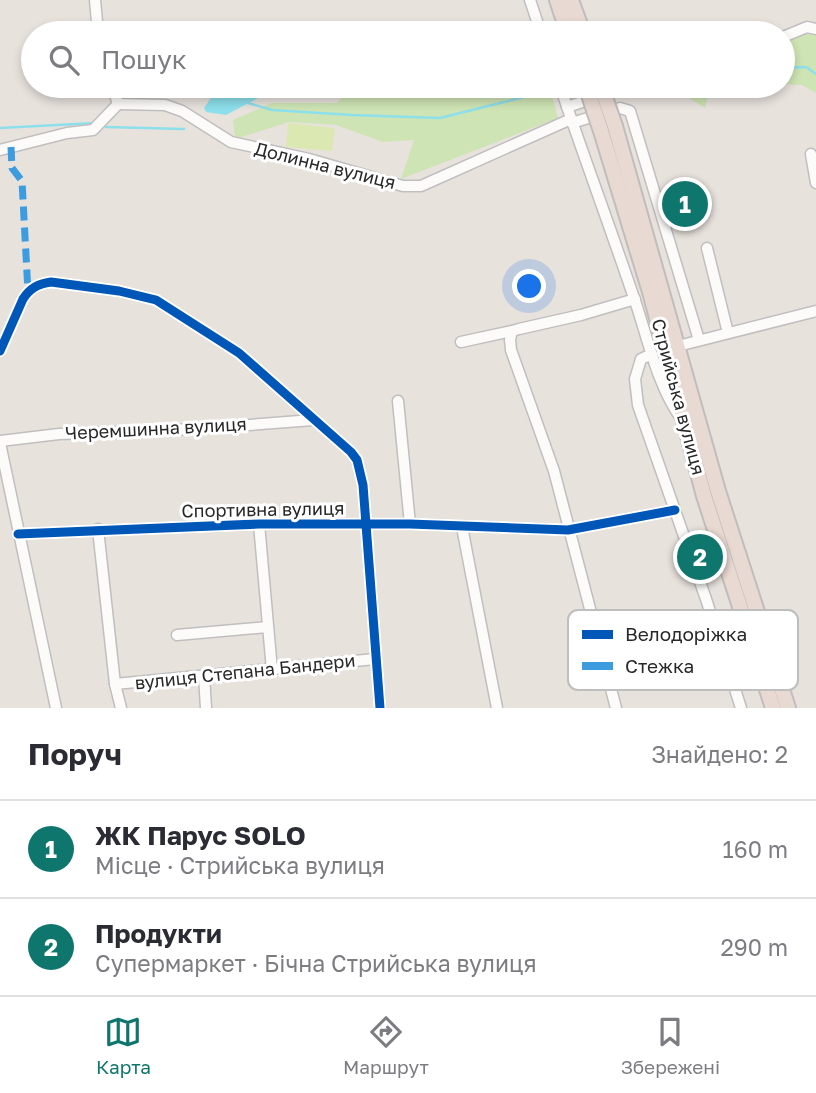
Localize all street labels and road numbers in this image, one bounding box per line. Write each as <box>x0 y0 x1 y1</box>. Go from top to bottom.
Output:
street label: Долинна вулиця <box>253 137 398 193</box>
street label: Стрийська вулиця <box>648 316 710 477</box>
street label: Черемшинна вулиця <box>65 412 247 444</box>
street label: Спортивна вулиця <box>181 497 345 521</box>
street label: вулиця Степана Бандери <box>134 648 356 694</box>

